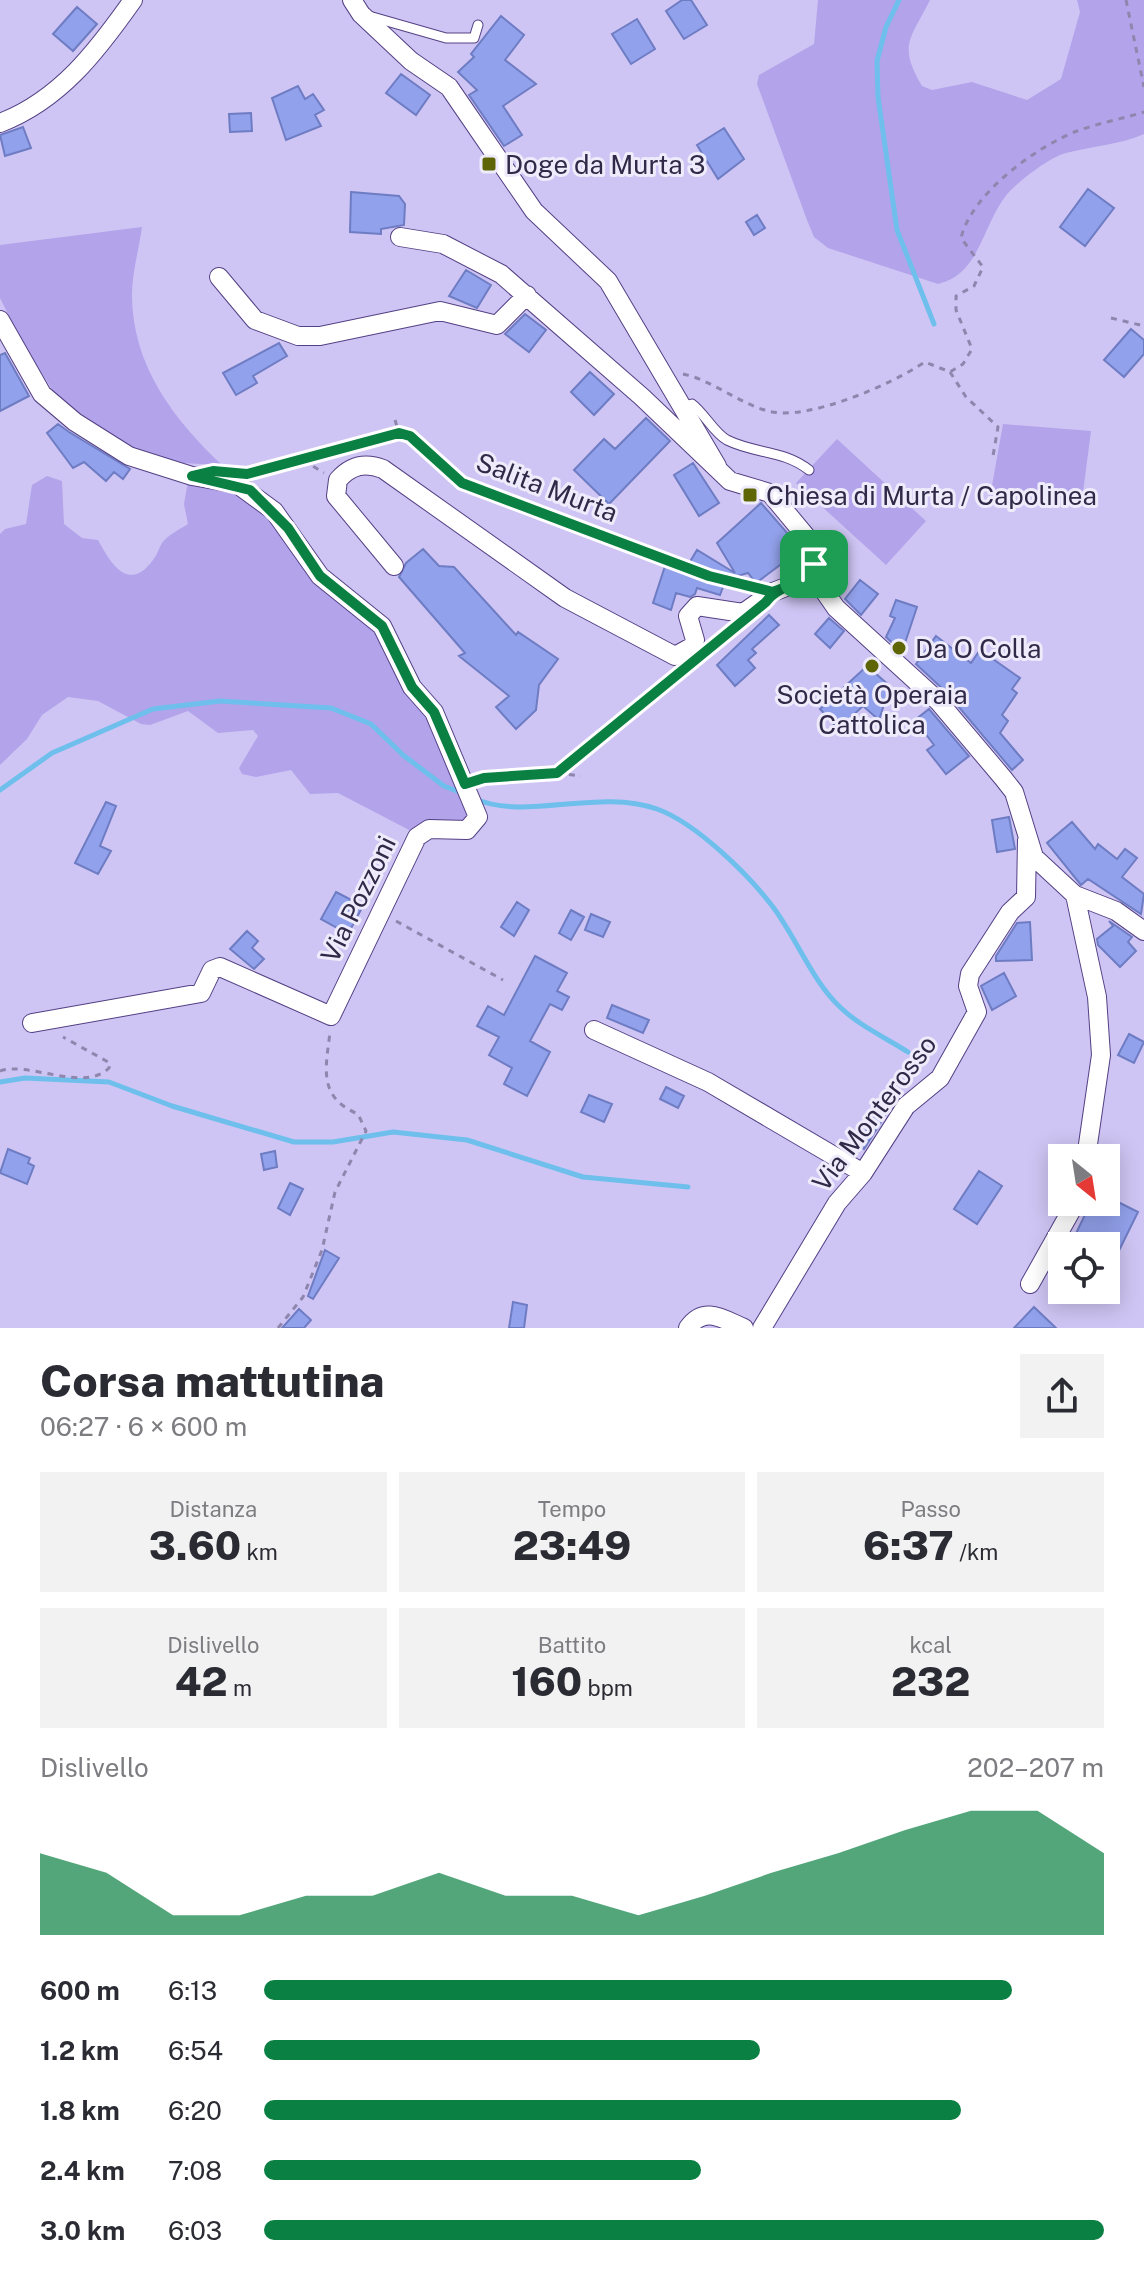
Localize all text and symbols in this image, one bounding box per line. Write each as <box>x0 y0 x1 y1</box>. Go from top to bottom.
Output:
place label: Doge da Murta 3 <box>505 149 705 180</box>
marker: Doge da Murta 3 <box>480 155 498 173</box>
street label: Salita Murta <box>472 446 622 528</box>
place label: Chiesa di Murta / Capolinea <box>766 480 1097 511</box>
marker: Chiesa di Murta / Capolinea <box>741 486 759 504</box>
pin <box>780 530 848 598</box>
icon: arrive <box>792 542 836 586</box>
place label: Da O Colla <box>915 633 1041 664</box>
marker: Da O Colla <box>890 639 908 657</box>
marker: Società Operaia Cattolica <box>863 657 881 675</box>
place label: Società Operaia Cattolica <box>776 679 968 740</box>
street label: Via Pozzoni <box>314 831 402 967</box>
street label: Via Monterosso <box>805 1029 943 1197</box>
north arrow <box>1048 1144 1120 1216</box>
map controls <box>1048 1144 1120 1304</box>
button: locate <box>1048 1232 1120 1304</box>
button: share <box>1020 1354 1104 1438</box>
text: Corsa mattutina <box>40 1355 385 1407</box>
text: 06:27 · 6 × 600 m <box>40 1411 247 1442</box>
text: Distanza <box>169 1496 257 1522</box>
text: Tempo <box>538 1496 606 1522</box>
text: Passo <box>900 1496 961 1522</box>
text: 3.60 <box>149 1522 241 1569</box>
text: 23:49 <box>513 1522 631 1569</box>
text: 6:37 <box>863 1522 954 1569</box>
text: km <box>241 1539 278 1565</box>
text: /km <box>954 1539 998 1565</box>
text: Dislivello <box>167 1632 259 1658</box>
text: Battito <box>538 1632 606 1658</box>
text: kcal <box>909 1632 952 1658</box>
text: 42 <box>175 1658 228 1705</box>
text: 160 <box>511 1658 582 1705</box>
text: 232 <box>891 1658 970 1705</box>
text: m <box>228 1675 252 1701</box>
text: bpm <box>582 1675 633 1701</box>
text: Dislivello <box>40 1752 149 1783</box>
text: 202–207 m <box>967 1752 1104 1783</box>
text: 600 m <box>40 1975 120 2006</box>
text: 6:13 <box>168 1975 217 2006</box>
text: 1.2 km <box>40 2035 119 2066</box>
text: 6:54 <box>168 2035 223 2066</box>
text: 1.8 km <box>40 2095 120 2126</box>
text: 6:20 <box>168 2095 222 2126</box>
text: 2.4 km <box>40 2155 125 2186</box>
text: 7:08 <box>168 2155 222 2186</box>
text: 3.0 km <box>40 2215 125 2246</box>
text: 6:03 <box>168 2215 222 2246</box>

